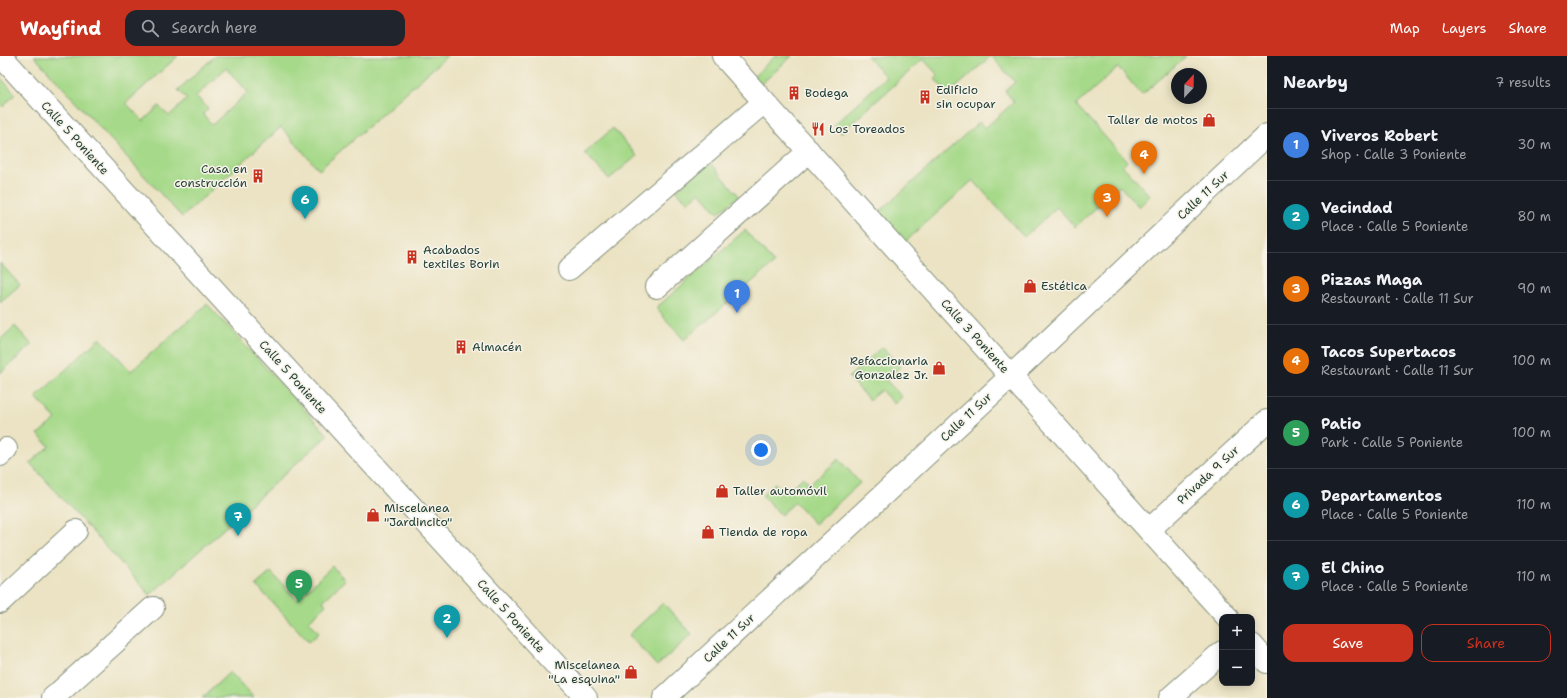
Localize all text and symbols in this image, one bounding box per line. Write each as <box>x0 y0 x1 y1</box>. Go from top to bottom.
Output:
search box <box>125 10 405 46</box>
text: Wayfind <box>20 16 101 41</box>
icon: search <box>139 17 161 39</box>
text: Search here <box>171 18 257 38</box>
text: Map <box>1390 19 1420 37</box>
text: Layers <box>1442 19 1486 37</box>
text: Share <box>1508 19 1547 37</box>
north arrow <box>1171 68 1207 104</box>
text: Nearby <box>1283 71 1348 93</box>
text: 7 results <box>1495 74 1551 91</box>
place label: Edificio sin ocupar <box>936 82 996 112</box>
building icon: Bodega <box>786 85 802 101</box>
place label: Bodega <box>805 85 849 101</box>
building icon: Edificio sin ocupar <box>917 89 933 105</box>
street label: Calle 5 Poniente <box>38 98 112 178</box>
place label: Taller de motos <box>1107 112 1198 128</box>
shop icon: Taller de motos <box>1201 112 1217 128</box>
restaurant icon: Los Toreados <box>810 121 826 137</box>
place label: Los Toreados <box>829 121 905 137</box>
text: Viveros Robert <box>1321 126 1438 146</box>
text: 1 <box>1293 136 1299 153</box>
text: 30 m <box>1517 136 1551 153</box>
pin: 4 <box>1131 141 1157 174</box>
text: Shop · Calle 3 Poniente <box>1321 146 1467 163</box>
place label: Casa en construcción <box>174 161 247 191</box>
street label: Calle 11 Sur <box>1174 167 1233 223</box>
building icon: Casa en construcción <box>250 168 266 184</box>
pin: 3 <box>1094 184 1120 217</box>
pin: 6 <box>292 186 318 219</box>
text: Vecindad <box>1321 198 1393 218</box>
text: 2 <box>1291 208 1301 225</box>
text: 80 m <box>1517 208 1551 225</box>
text: Place · Calle 5 Poniente <box>1321 218 1468 235</box>
place label: Acabados textiles Borin <box>423 242 499 272</box>
building icon: Acabados textiles Borin <box>404 249 420 265</box>
text: Pizzas Maga <box>1321 270 1422 290</box>
shop icon: Estética <box>1022 278 1038 294</box>
place label: Estética <box>1041 278 1088 294</box>
pin: 1 <box>724 280 750 313</box>
text: 3 <box>1291 280 1301 297</box>
text: 90 m <box>1517 280 1551 297</box>
text: Restaurant · Calle 11 Sur <box>1321 290 1474 307</box>
street label: Calle 3 Poniente <box>937 295 1013 377</box>
street label: Calle 5 Poniente <box>256 337 330 417</box>
building icon: Almacén <box>453 339 469 355</box>
place label: Almacén <box>472 339 522 355</box>
text: Tacos Supertacos <box>1321 342 1456 362</box>
text: 4 <box>1291 352 1301 369</box>
text: 100 m <box>1512 352 1551 369</box>
place label: Refaccionaria Gonzalez Jr. <box>850 353 929 383</box>
shop icon: Refaccionaria Gonzalez Jr. <box>931 360 947 376</box>
text: Restaurant · Calle 11 Sur <box>1321 362 1474 379</box>
street label: Calle 11 Sur <box>937 389 996 445</box>
text: Patio <box>1321 414 1361 434</box>
text: 5 <box>1292 424 1300 441</box>
text: 100 m <box>1512 424 1551 441</box>
text: Park · Calle 5 Poniente <box>1321 434 1463 451</box>
your location <box>751 440 771 460</box>
street label: Privada 9 Sur <box>1173 442 1243 508</box>
shop icon: Taller automóvil <box>714 483 730 499</box>
place label: Taller automóvil <box>733 483 827 499</box>
text: Departamentos <box>1321 486 1442 506</box>
text: 6 <box>1291 496 1301 513</box>
text: 110 m <box>1516 496 1551 513</box>
place label: Miscelanea "Jardincito" <box>384 500 452 530</box>
pin: 7 <box>225 503 251 536</box>
text: Place · Calle 5 Poniente <box>1321 506 1468 523</box>
shop icon: Miscelanea "Jardincito" <box>365 507 381 523</box>
shop icon: Tienda de ropa <box>700 524 716 540</box>
place label: Tienda de ropa <box>719 524 808 540</box>
text: El Chino <box>1321 558 1384 578</box>
text: 7 <box>1291 568 1301 585</box>
text: 110 m <box>1516 568 1551 585</box>
pin: 5 <box>286 570 312 603</box>
street label: Calle 5 Poniente <box>474 576 548 656</box>
text: Place · Calle 5 Poniente <box>1321 578 1468 595</box>
pin: 2 <box>434 605 460 638</box>
street label: Calle 11 Sur <box>700 610 759 666</box>
map controls <box>1219 614 1255 686</box>
button: + <box>1219 614 1255 650</box>
button: Save <box>1283 624 1413 662</box>
button: Share <box>1421 624 1551 662</box>
button: − <box>1219 650 1255 686</box>
place label: Miscelanea "La esquina" <box>548 657 621 687</box>
shop icon: Miscelanea "La esquina" <box>623 664 639 680</box>

